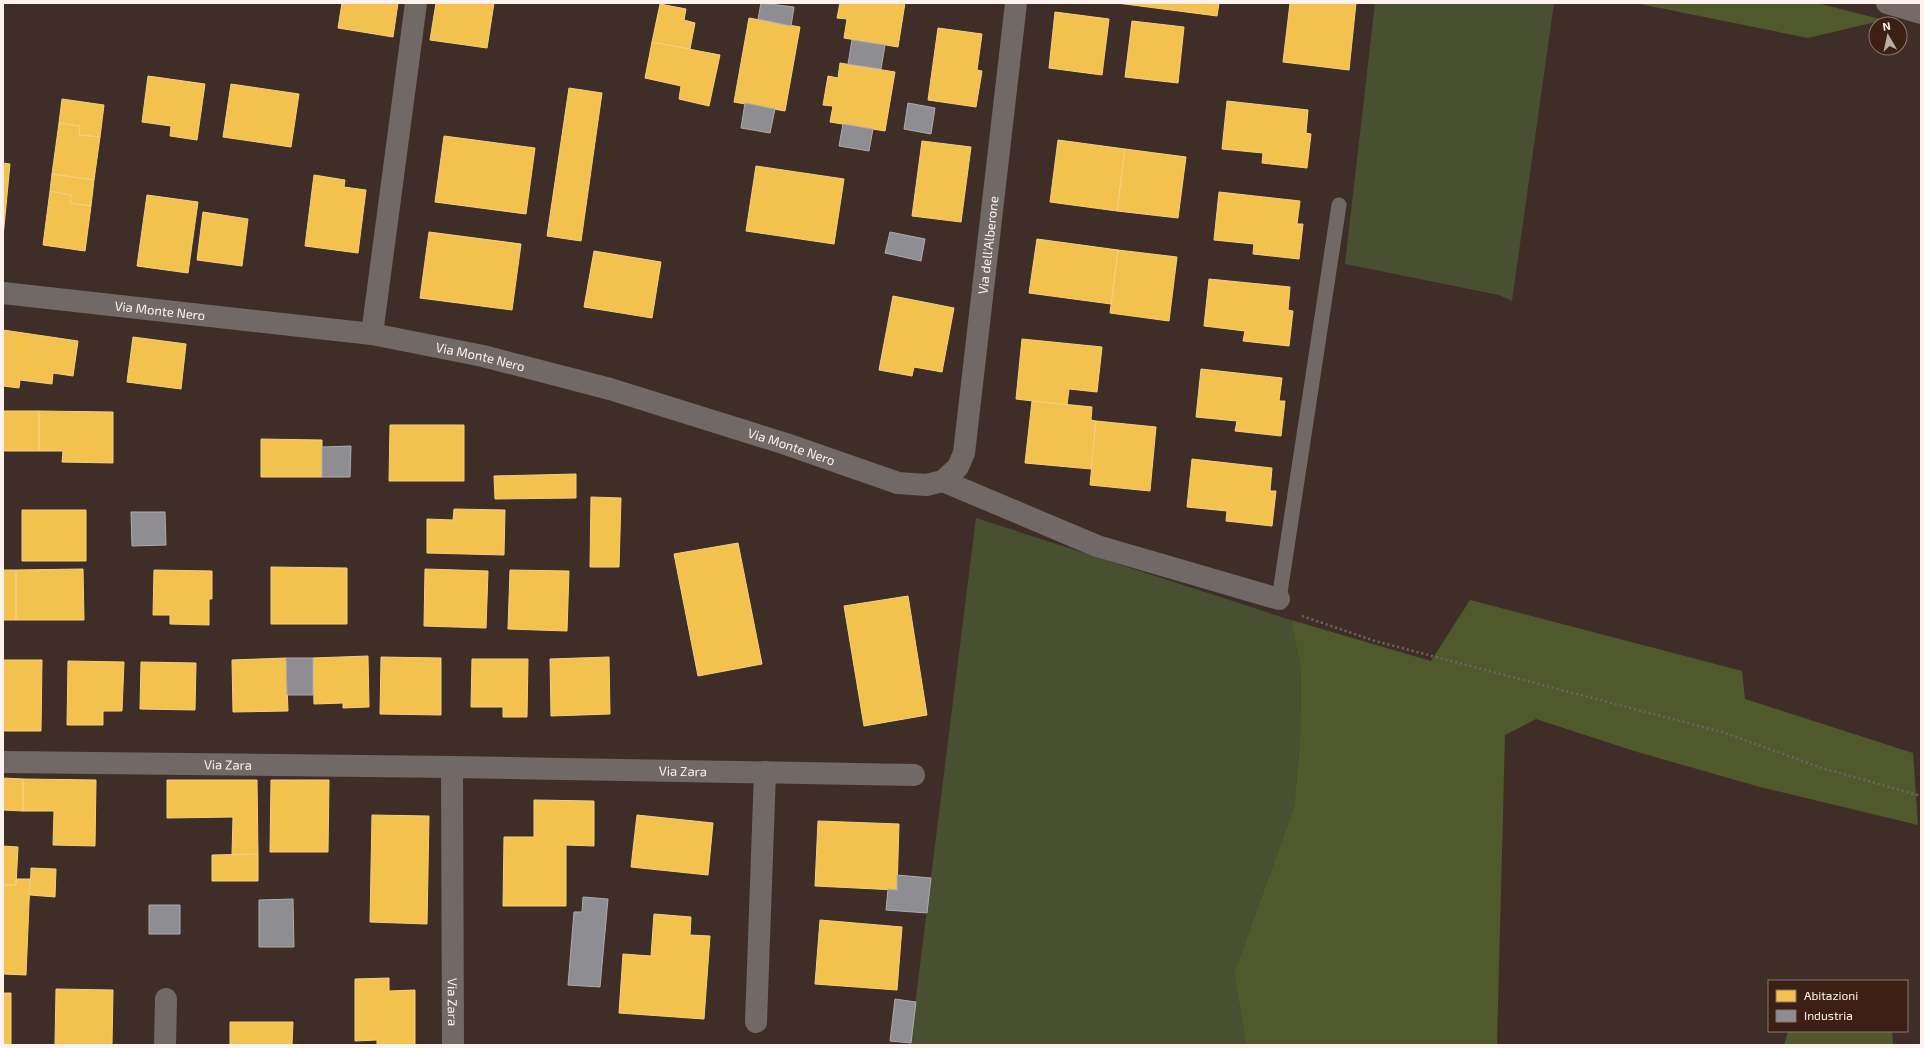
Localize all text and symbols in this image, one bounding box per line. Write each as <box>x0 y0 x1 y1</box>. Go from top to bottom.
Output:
north arrow <box>1868 16 1908 56</box>
text: N <box>1881 19 1891 33</box>
street label: Via dell'Alberone <box>974 195 1002 295</box>
street label: Via Monte Nero <box>114 297 206 323</box>
street label: Via Monte Nero <box>434 339 527 375</box>
street label: Via Monte Nero <box>746 425 837 468</box>
street label: Via Zara <box>204 756 252 773</box>
street label: Via Zara <box>659 763 707 779</box>
street label: Via Zara <box>445 978 461 1026</box>
legend <box>1768 980 1908 1032</box>
text: Abitazioni <box>1804 988 1858 1002</box>
text: Industria <box>1804 1008 1853 1022</box>

